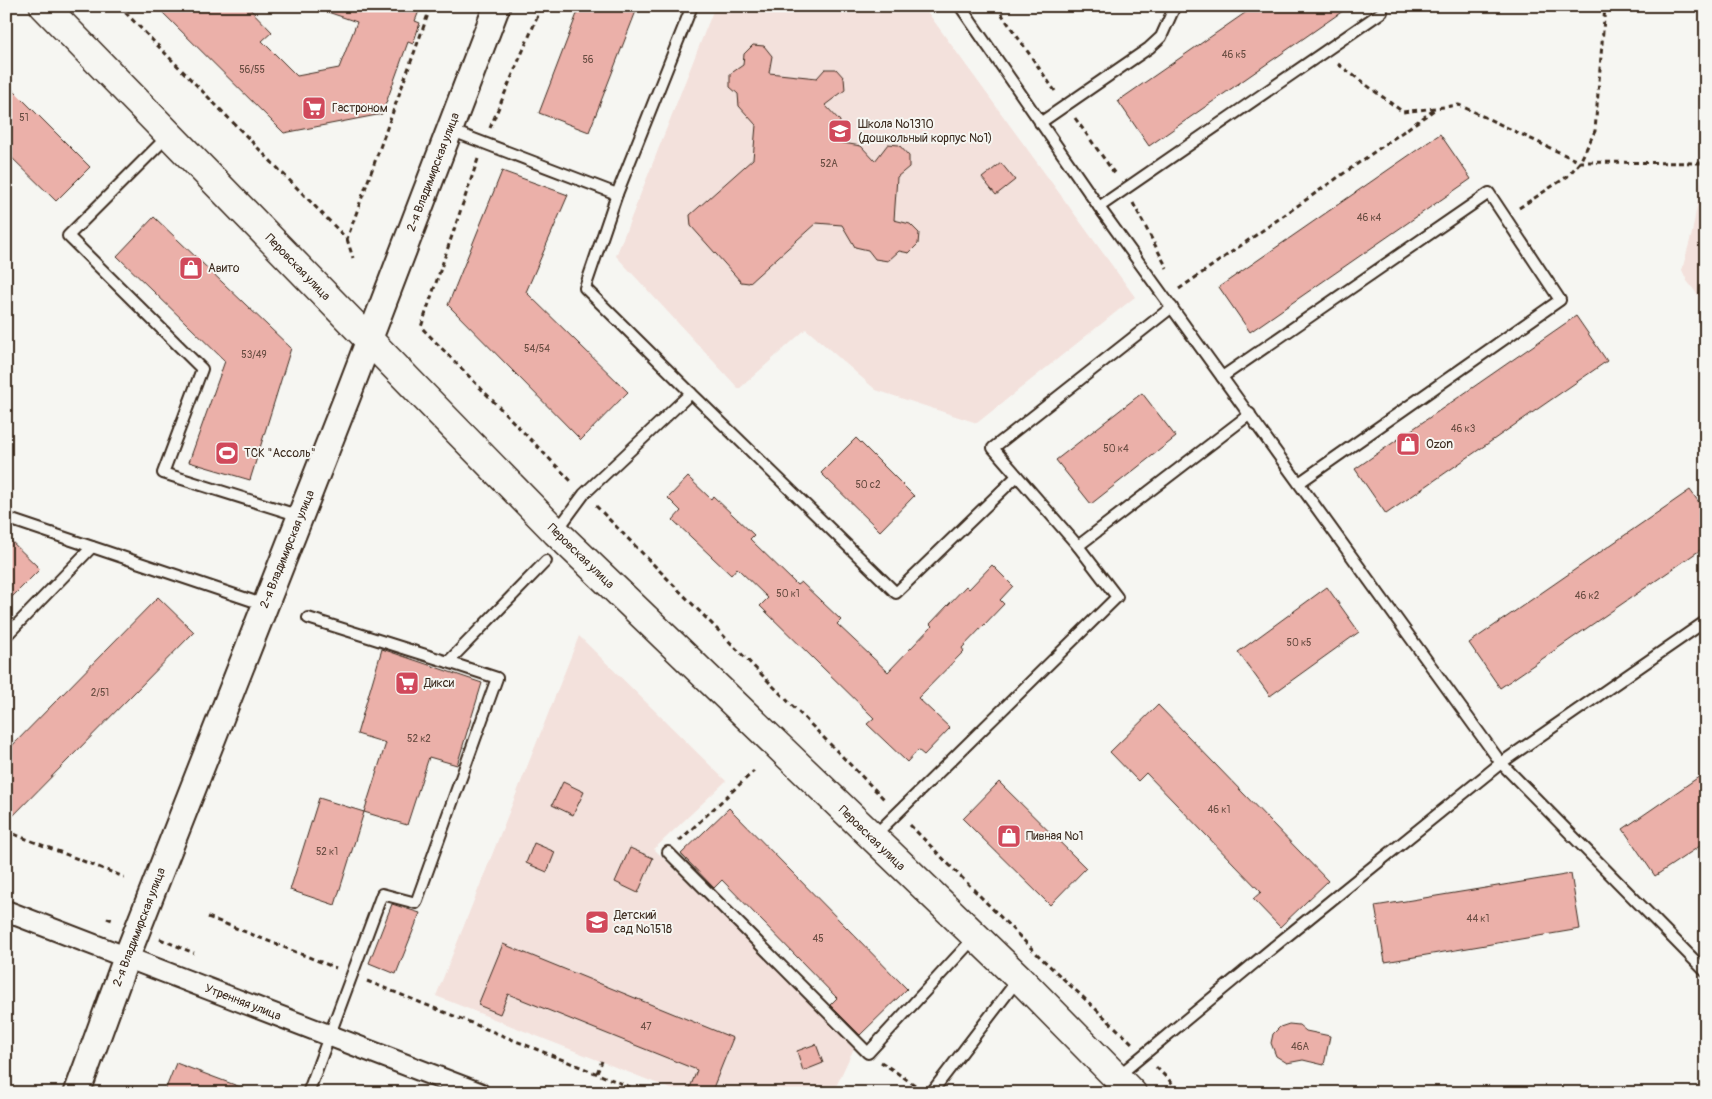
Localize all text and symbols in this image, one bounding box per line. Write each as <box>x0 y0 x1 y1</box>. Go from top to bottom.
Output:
house number: 46 к5 <box>1222 49 1246 61</box>
house number: 56 <box>582 54 594 66</box>
house number: 56/55 <box>239 64 265 76</box>
supermarket icon: Гастроном <box>301 95 327 121</box>
place label: Гастроном <box>332 101 388 116</box>
street label: 2-я Владимирская улица <box>404 110 463 234</box>
house number: 51 <box>19 112 29 124</box>
place label: Школа №1310 (дошкольный корпус №1) <box>858 117 992 146</box>
school or university icon: Школа №1310 (дошкольный корпус №1) <box>827 118 853 144</box>
house number: 52А <box>820 158 838 170</box>
house number: 46 к4 <box>1357 212 1382 224</box>
street label: Перовская улица <box>262 231 334 304</box>
shop icon: Авито <box>178 255 204 281</box>
place label: Авито <box>208 261 240 276</box>
house number: 54/54 <box>524 343 550 355</box>
house number: 53/49 <box>241 349 267 361</box>
house number: 46 к3 <box>1451 423 1476 435</box>
shop icon: Ozon <box>1395 431 1421 457</box>
place label: Ozon <box>1426 437 1453 452</box>
sports icon: ТСК "Ассоль" <box>214 440 240 466</box>
house number: 50 к4 <box>1103 443 1129 455</box>
place label: ТСК "Ассоль" <box>244 446 316 461</box>
house number: 50 с2 <box>855 479 881 491</box>
street label: 2-я Владимирская улица <box>257 487 318 611</box>
street label: Перовская улица <box>544 521 617 592</box>
house number: 50 к1 <box>776 588 800 600</box>
house number: 46 к2 <box>1575 590 1600 602</box>
house number: 50 к5 <box>1287 637 1312 649</box>
supermarket icon: Дикси <box>394 670 420 696</box>
place label: Дикси <box>423 676 455 691</box>
house number: 2/51 <box>91 687 109 699</box>
house number: 52 к2 <box>407 733 431 745</box>
street label: Перовская улица <box>835 803 908 874</box>
house number: 46 к1 <box>1208 804 1231 816</box>
shop icon: Пивная №1 <box>996 823 1022 849</box>
place label: Пивная №1 <box>1026 829 1084 844</box>
house number: 52 к1 <box>316 846 338 858</box>
street label: 2-я Владимирская улица <box>110 865 169 989</box>
place label: Детский сад №1518 <box>613 908 672 937</box>
school or university icon: Детский сад №1518 <box>584 909 610 935</box>
house number: 44 к1 <box>1467 913 1490 925</box>
house number: 45 <box>812 933 824 945</box>
street label: Утренняя улица <box>203 981 283 1024</box>
house number: 47 <box>640 1021 652 1033</box>
house number: 46А <box>1291 1041 1310 1053</box>

